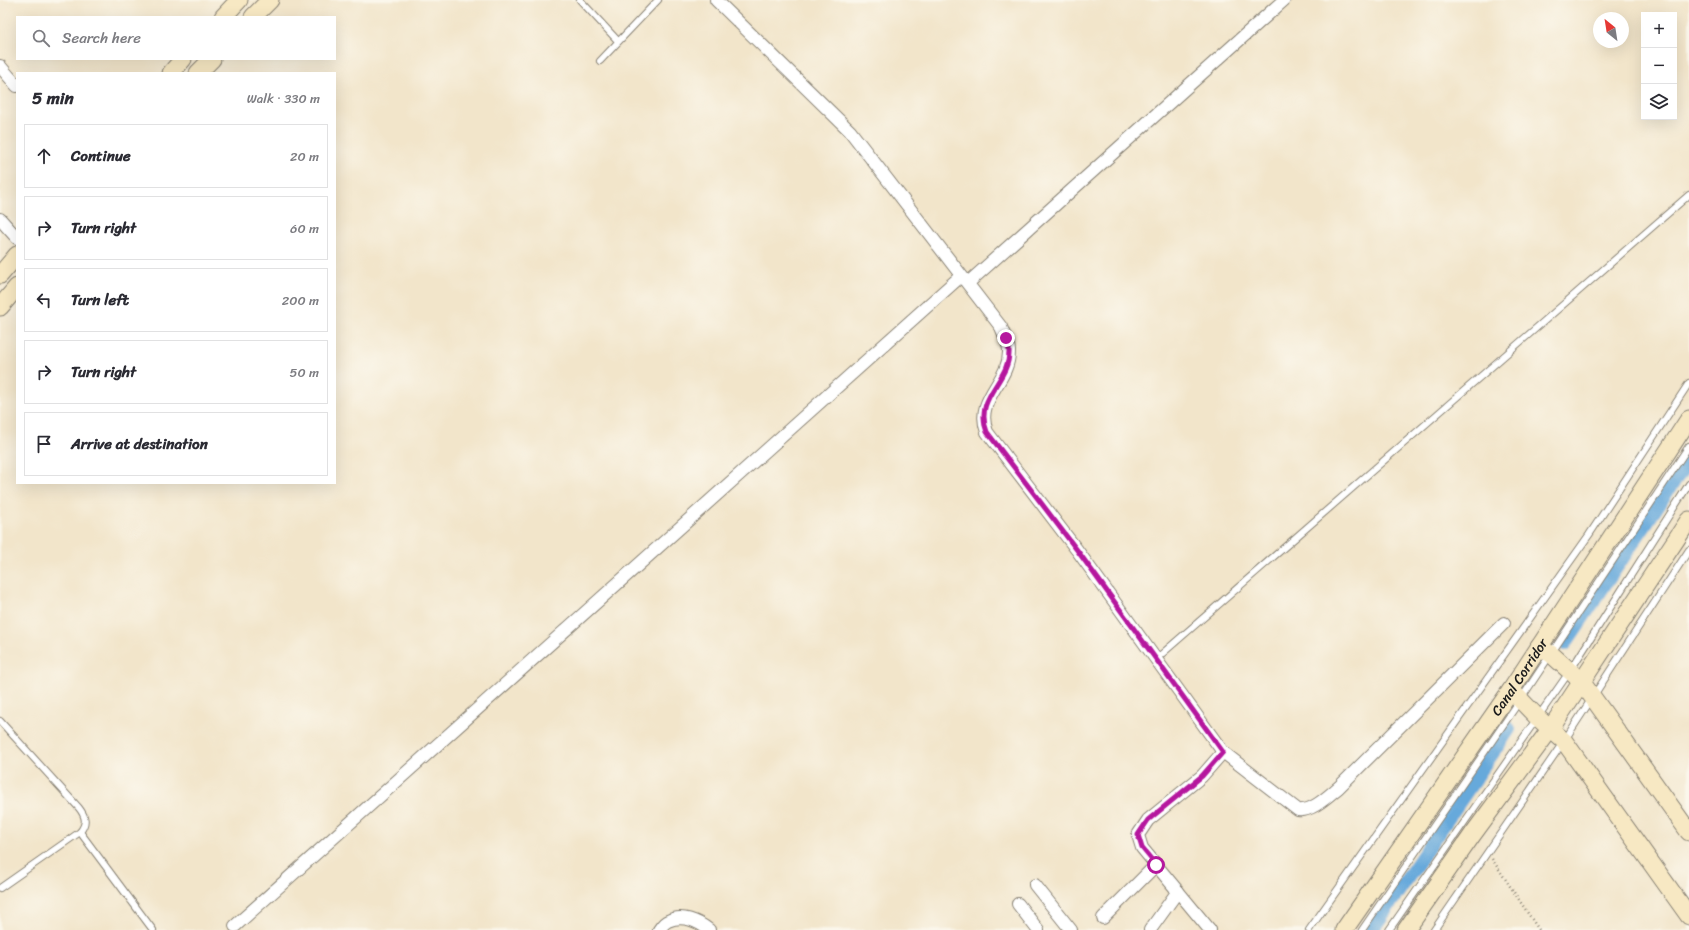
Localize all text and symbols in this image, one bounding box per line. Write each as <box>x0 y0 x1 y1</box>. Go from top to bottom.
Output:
north arrow <box>1593 12 1629 48</box>
map controls <box>1641 12 1677 120</box>
button: + <box>1641 12 1677 48</box>
search box <box>16 16 336 60</box>
text: Search here <box>62 25 141 51</box>
icon: search <box>30 27 52 49</box>
button: − <box>1641 48 1677 84</box>
text: 5 min <box>32 83 74 113</box>
button: layers <box>1641 84 1677 120</box>
text: Walk · 330 m <box>247 87 320 110</box>
text: Continue <box>71 143 131 169</box>
icon: ahead <box>33 145 55 167</box>
text: 20 m <box>290 145 319 168</box>
text: Turn right <box>71 215 136 241</box>
icon: right <box>33 217 55 239</box>
text: 60 m <box>290 217 319 240</box>
text: Turn left <box>71 287 129 313</box>
icon: left <box>33 289 55 311</box>
text: 200 m <box>282 289 319 312</box>
route end <box>997 329 1015 347</box>
text: Turn right <box>71 359 136 385</box>
icon: right <box>33 361 55 383</box>
text: 50 m <box>289 361 319 384</box>
text: Arrive at destination <box>71 431 208 457</box>
icon: arrive <box>33 433 55 455</box>
street label: Canal Corridor <box>1485 632 1556 721</box>
route start <box>1147 856 1165 874</box>

